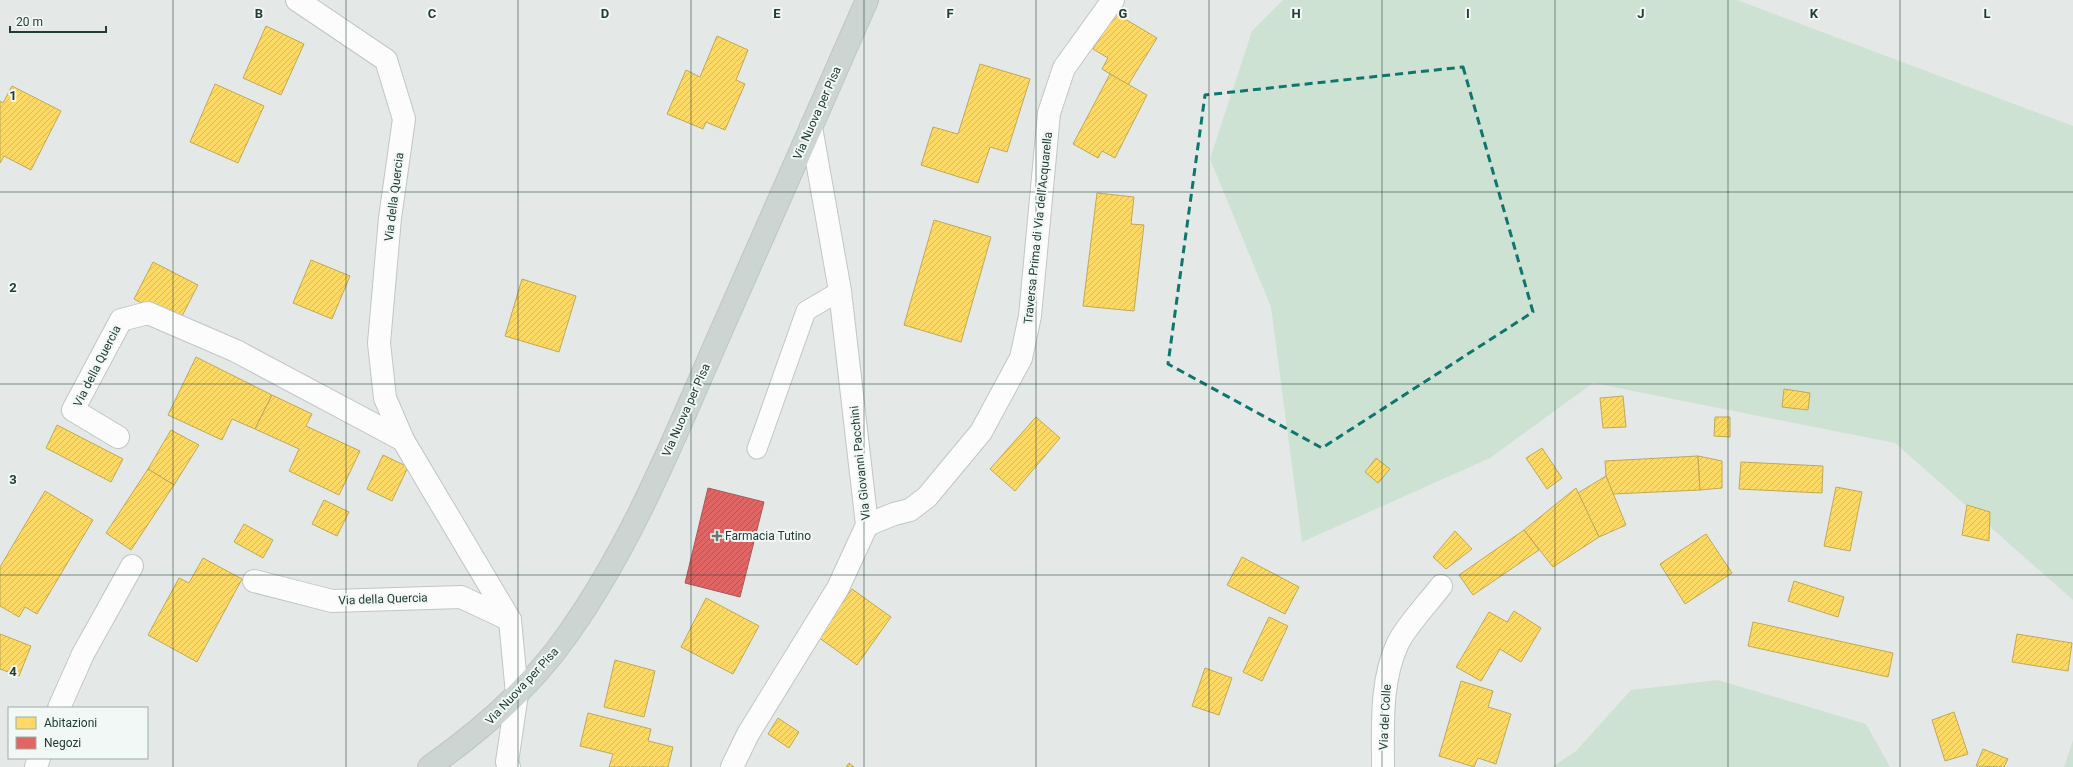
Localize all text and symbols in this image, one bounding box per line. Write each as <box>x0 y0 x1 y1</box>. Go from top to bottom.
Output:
text: B <box>255 6 263 21</box>
text: C <box>428 6 437 21</box>
text: D <box>601 6 609 21</box>
text: E <box>773 6 781 21</box>
text: F <box>946 6 954 21</box>
text: G <box>1119 6 1128 21</box>
text: H <box>1291 6 1301 21</box>
text: I <box>1466 6 1470 21</box>
text: J <box>1637 6 1645 21</box>
text: K <box>1810 6 1819 21</box>
text: L <box>1983 6 1991 21</box>
scale bar <box>10 8 106 34</box>
text: 20 m <box>16 15 43 29</box>
street label: Via Nuova per Pisa <box>790 64 844 162</box>
text: 1 <box>9 88 17 103</box>
street label: Traversa Prima di Via dell'Acquarella <box>1021 131 1055 325</box>
street label: Via della Quercia <box>382 152 406 242</box>
text: 2 <box>9 280 17 295</box>
street label: Via della Quercia <box>70 323 124 409</box>
street label: Via Nuova per Pisa <box>659 361 713 459</box>
street label: Via Giovanni Pacchini <box>847 405 873 521</box>
text: 3 <box>9 472 17 487</box>
place label: Farmacia Tutino <box>725 529 811 543</box>
marker: Farmacia Tutino <box>712 531 722 541</box>
street label: Via della Quercia <box>338 590 428 608</box>
street label: Via Nuova per Pisa <box>483 644 561 728</box>
text: 4 <box>9 664 17 679</box>
street label: Via del Colle <box>1376 684 1394 750</box>
legend <box>8 707 148 759</box>
text: Abitazioni <box>44 716 97 730</box>
text: Negozi <box>44 736 81 750</box>

